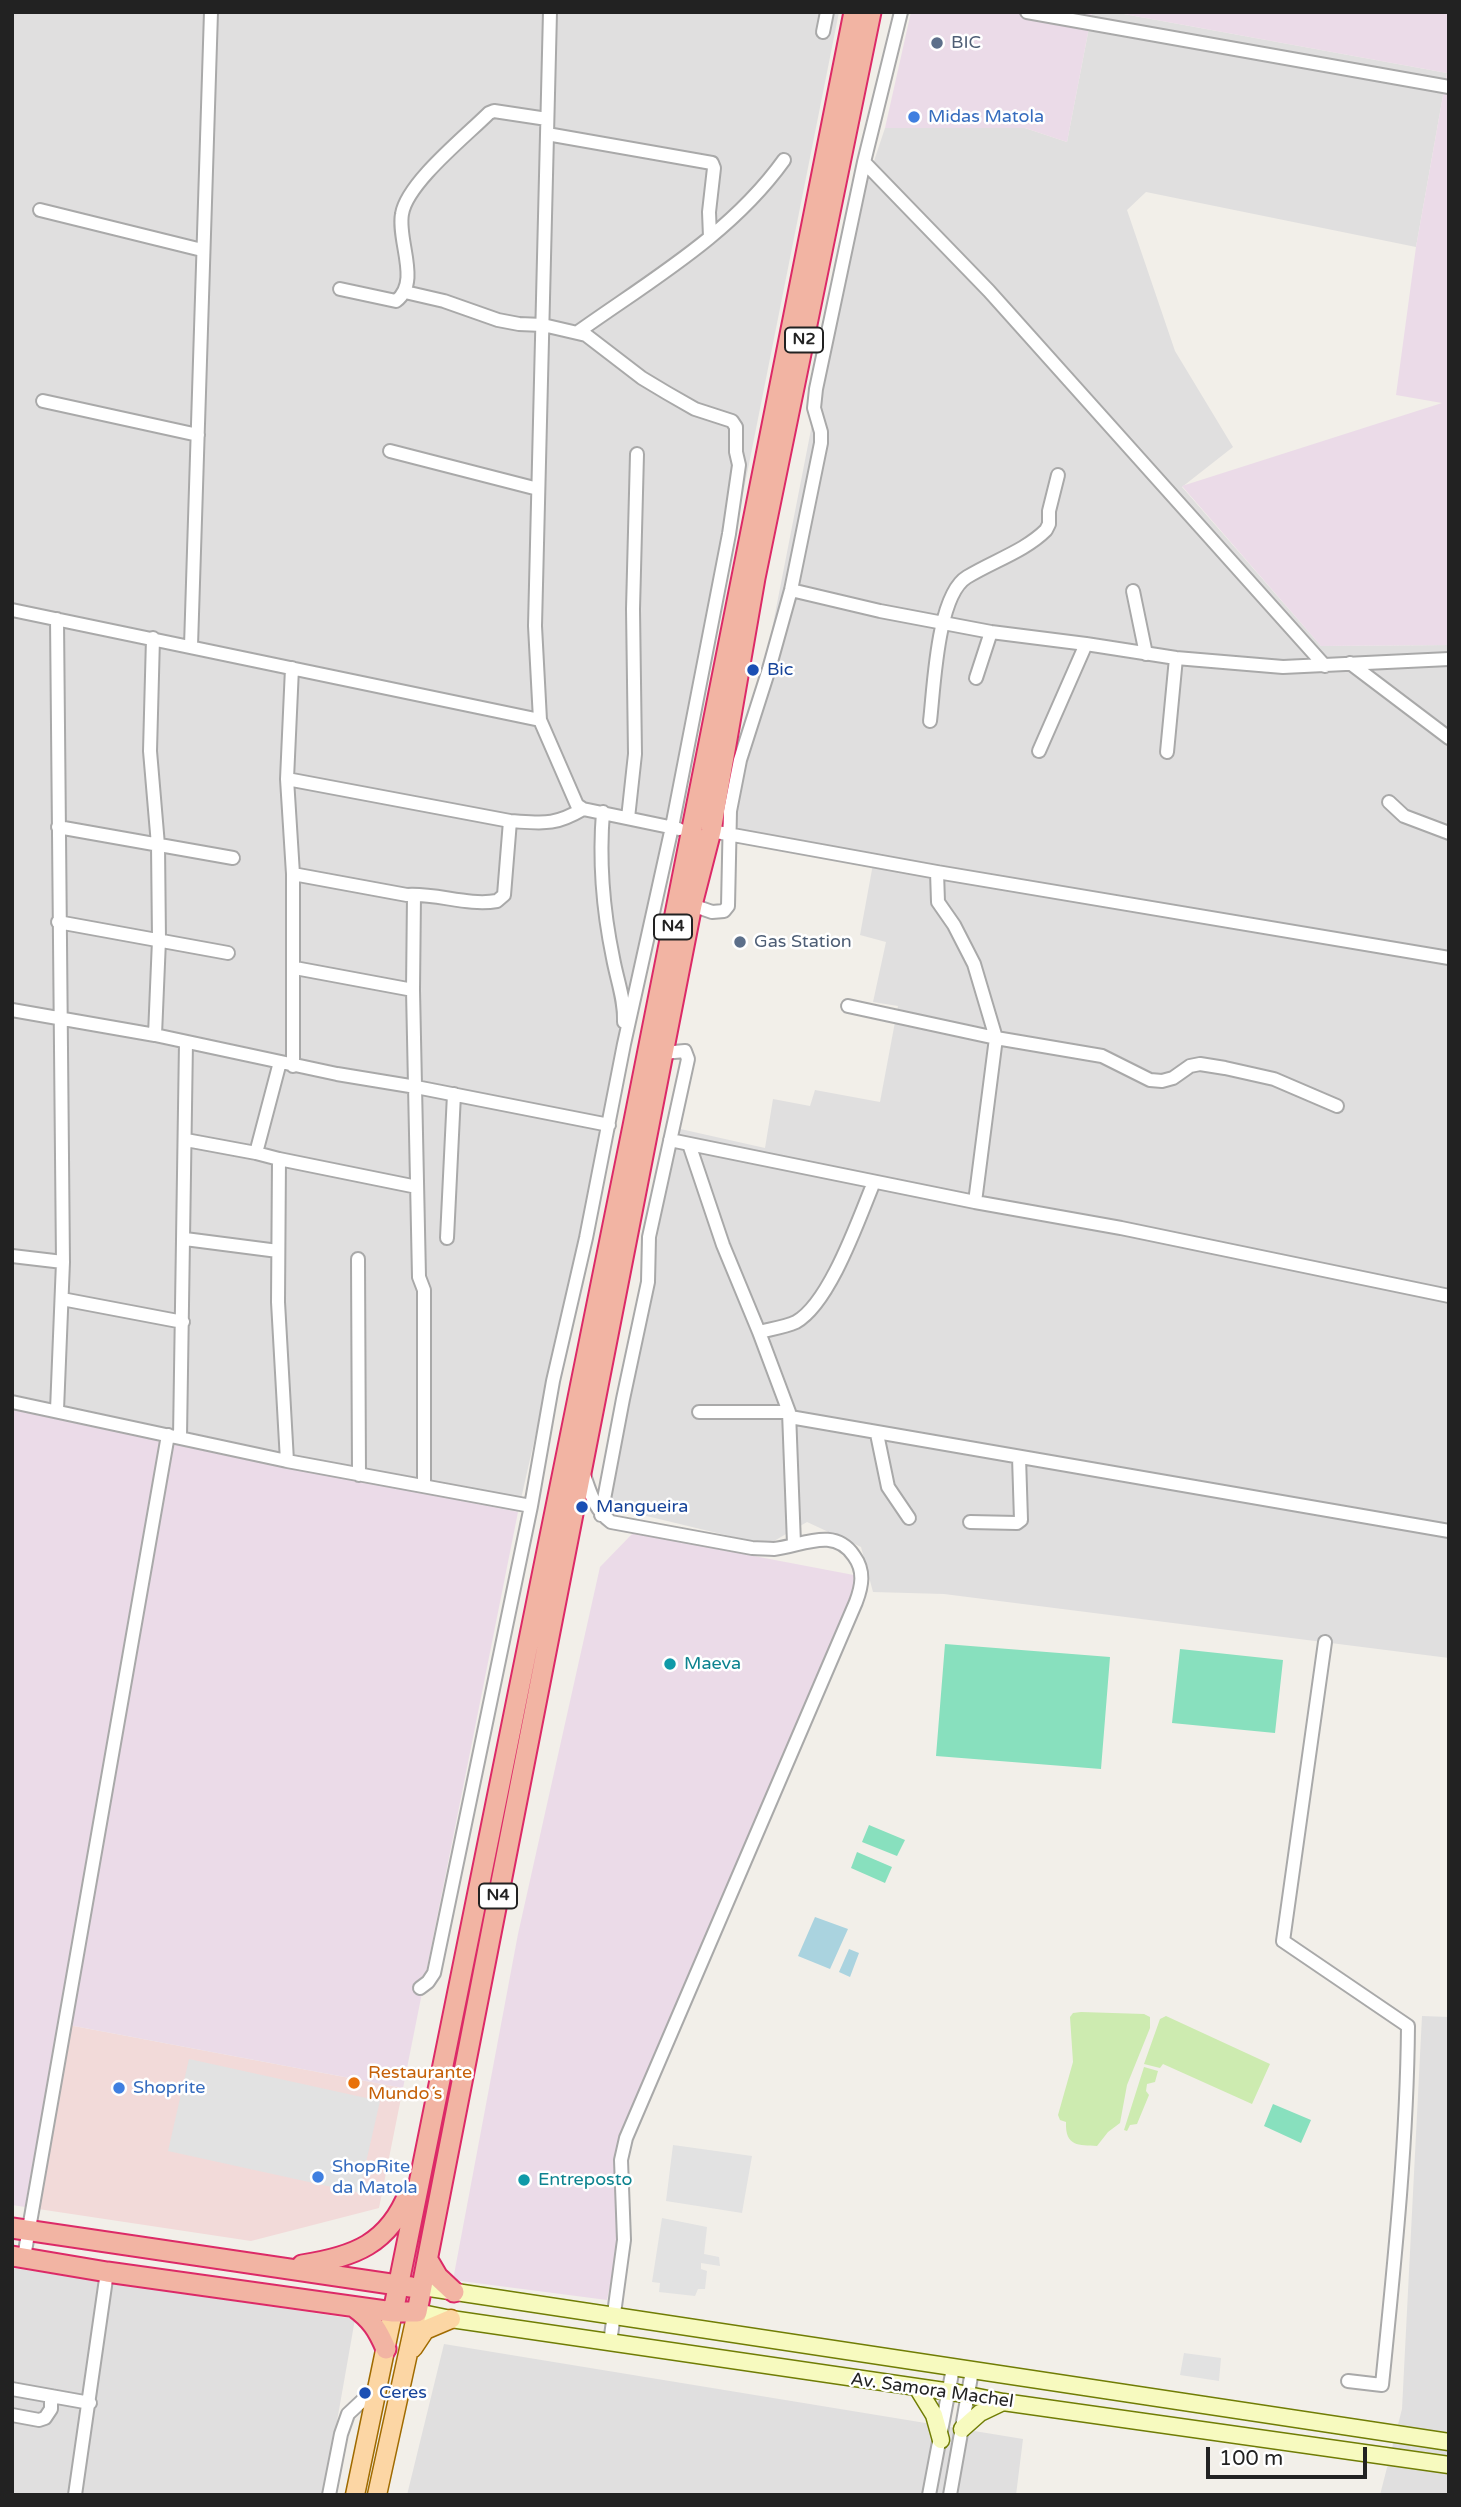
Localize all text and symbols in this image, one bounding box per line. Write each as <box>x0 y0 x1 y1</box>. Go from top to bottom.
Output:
place label: BIC <box>951 32 981 54</box>
marker: BIC <box>929 35 945 51</box>
place label: Midas Matola <box>928 106 1044 128</box>
marker: Midas Matola <box>906 109 922 125</box>
road number: N2 <box>785 328 823 352</box>
place label: Bic <box>767 659 793 681</box>
marker: Bic <box>745 662 761 678</box>
road number: N4 <box>654 914 692 939</box>
place label: Gas Station <box>754 931 852 953</box>
marker: Gas Station <box>732 934 748 950</box>
place label: Mangueira <box>596 1496 688 1518</box>
marker: Mangueira <box>574 1499 590 1515</box>
place label: Maeva <box>684 1653 741 1675</box>
marker: Maeva <box>662 1656 678 1672</box>
road number: N4 <box>479 1884 517 1908</box>
place label: Restaurante Mundo´s <box>368 2062 472 2104</box>
marker: Restaurante Mundo´s <box>346 2075 362 2091</box>
place label: Shoprite <box>133 2077 206 2099</box>
marker: Shoprite <box>111 2080 127 2096</box>
place label: ShopRite da Matola <box>332 2156 418 2198</box>
marker: ShopRite da Matola <box>310 2169 326 2185</box>
place label: Entreposto <box>538 2169 632 2191</box>
marker: Entreposto <box>516 2172 532 2188</box>
street label: Av. Samora Machel <box>849 2369 1015 2413</box>
place label: Ceres <box>379 2382 427 2404</box>
marker: Ceres <box>357 2385 373 2401</box>
scale bar <box>1209 2434 1370 2478</box>
text: 100 m <box>1219 2446 1283 2471</box>

